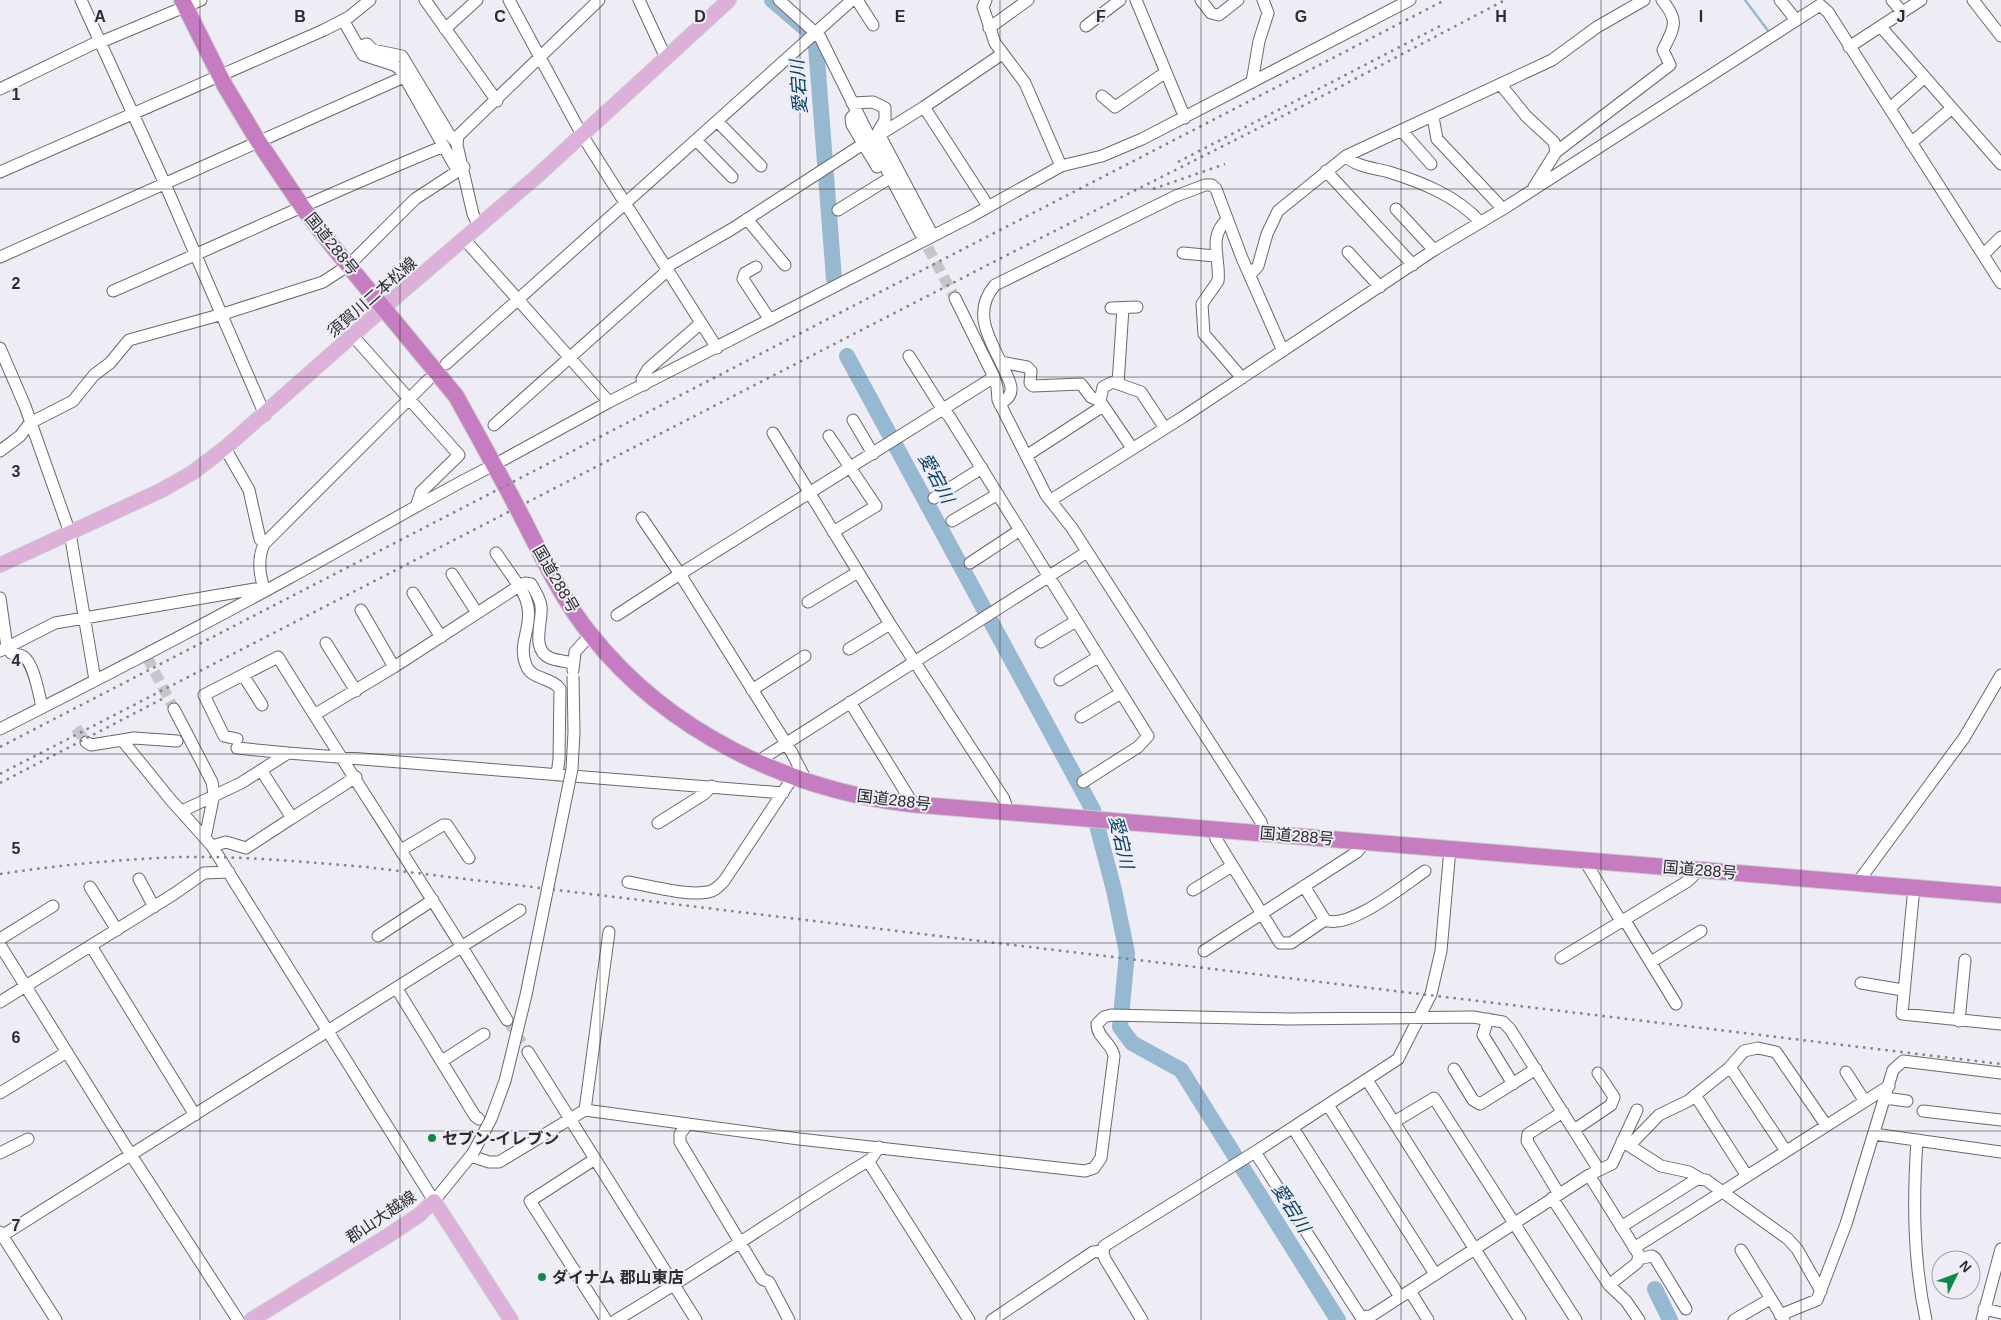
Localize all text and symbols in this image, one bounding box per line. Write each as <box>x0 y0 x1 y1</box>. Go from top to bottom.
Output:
text: A <box>94 8 106 25</box>
text: B <box>294 8 306 25</box>
text: C <box>494 8 506 25</box>
text: D <box>694 8 706 25</box>
text: E <box>895 8 906 25</box>
text: F <box>1096 8 1106 25</box>
text: G <box>1295 8 1307 25</box>
text: H <box>1495 8 1507 25</box>
text: I <box>1699 8 1703 25</box>
text: J <box>1897 8 1905 25</box>
water label: 愛宕川 <box>787 57 811 115</box>
text: 1 <box>12 86 21 103</box>
street label: 国道288号 <box>302 210 362 278</box>
street label: 須賀川二本松線 <box>324 254 420 340</box>
text: 2 <box>12 275 21 292</box>
water label: 愛宕川 <box>914 449 958 508</box>
text: 3 <box>12 463 21 480</box>
street label: 国道288号 <box>530 542 582 616</box>
text: 4 <box>12 652 21 669</box>
street label: 国道288号 <box>856 787 932 813</box>
water label: 愛宕川 <box>1105 813 1137 873</box>
street label: 国道288号 <box>1259 824 1335 848</box>
text: 5 <box>12 840 21 857</box>
street label: 国道288号 <box>1662 858 1738 882</box>
text: 6 <box>12 1029 21 1046</box>
place label: セブン-イレブン <box>442 1130 559 1147</box>
marker: セブン-イレブン <box>426 1132 438 1144</box>
water label: 愛宕川 <box>1268 1180 1315 1238</box>
street label: 郡山大越線 <box>343 1188 419 1246</box>
text: 7 <box>12 1217 21 1234</box>
north arrow <box>1931 1250 1981 1300</box>
text: N <box>1956 1257 1975 1275</box>
place label: ダイナム 郡山東店 <box>552 1269 684 1286</box>
marker: ダイナム 郡山東店 <box>536 1271 548 1283</box>

